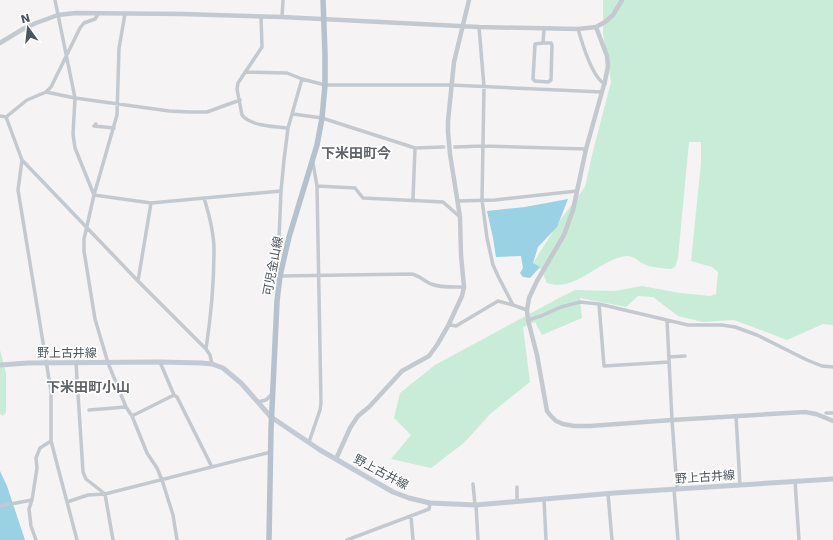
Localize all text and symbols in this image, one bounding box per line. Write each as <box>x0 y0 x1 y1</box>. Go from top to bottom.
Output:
north arrow <box>8 8 48 48</box>
text: N <box>19 11 32 26</box>
district label: 下米田町今 <box>321 145 391 161</box>
street label: 可児金山線 <box>260 235 286 297</box>
street label: 野上古井線 <box>37 346 97 360</box>
district label: 下米田町小山 <box>46 379 130 395</box>
street label: 野上古井線 <box>351 452 411 492</box>
street label: 野上古井線 <box>675 468 735 486</box>

